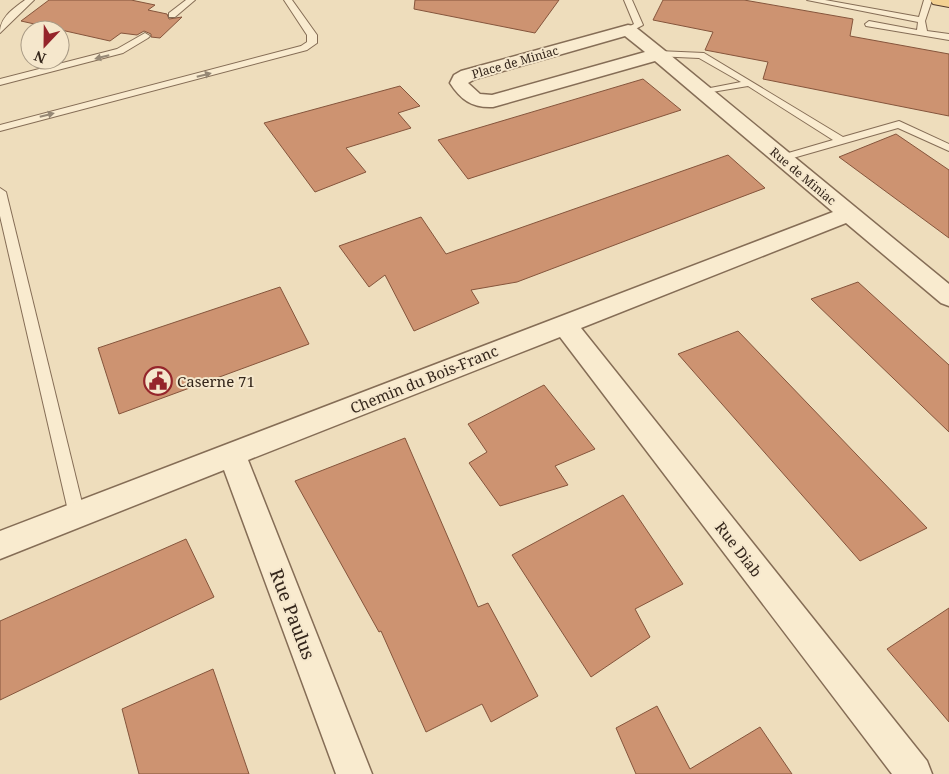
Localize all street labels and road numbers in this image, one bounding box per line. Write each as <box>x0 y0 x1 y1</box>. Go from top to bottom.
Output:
street label: Place de Miniac <box>470 41 560 82</box>
street label: Rue de Miniac <box>766 143 840 209</box>
street label: Chemin du Bois-Franc <box>347 340 501 418</box>
street label: Rue Diab <box>711 517 767 581</box>
street label: Rue Paulus <box>265 565 321 663</box>

